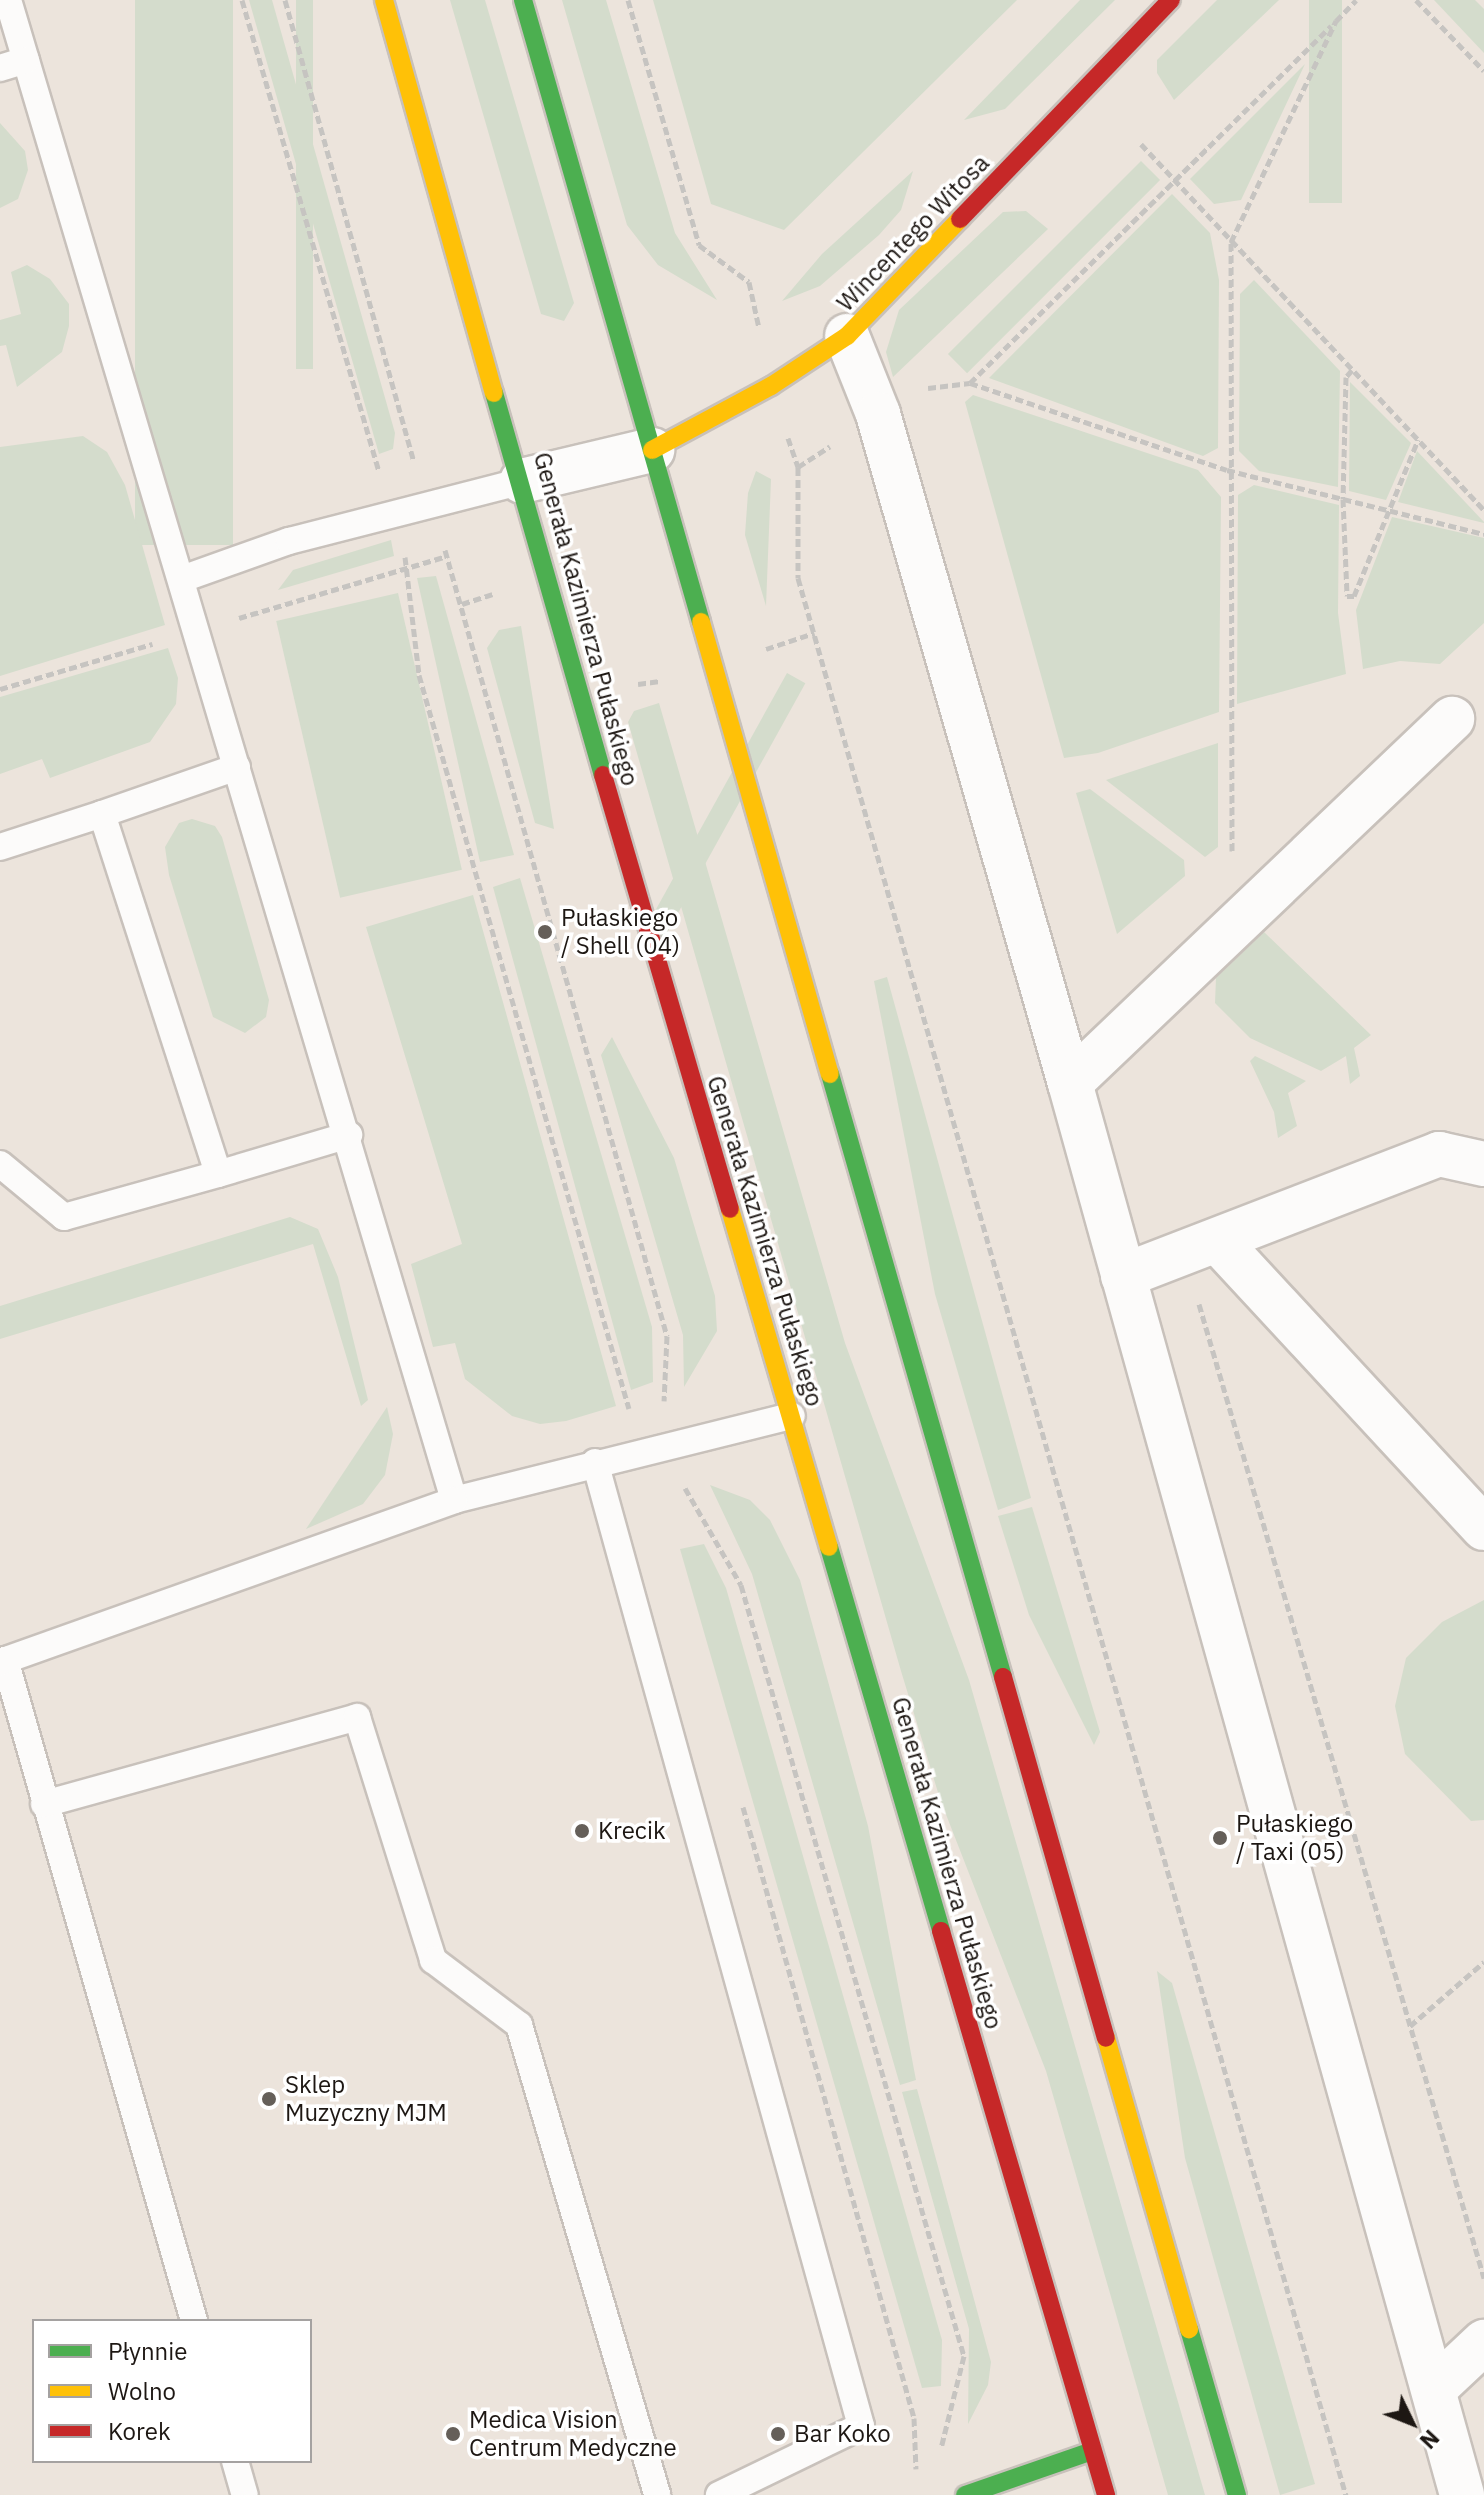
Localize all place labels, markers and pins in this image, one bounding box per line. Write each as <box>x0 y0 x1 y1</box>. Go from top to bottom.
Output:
place label: Pułaskiego / Shell (04) <box>561 904 680 960</box>
marker: Pułaskiego / Shell (04) <box>536 923 554 941</box>
place label: Pułaskiego / Taxi (05) <box>1236 1810 1353 1866</box>
place label: Krecik <box>598 1817 666 1845</box>
marker: Krecik <box>573 1822 591 1840</box>
marker: Pułaskiego / Taxi (05) <box>1211 1829 1229 1847</box>
place label: Sklep Muzyczny MJM <box>285 2071 447 2127</box>
marker: Sklep Muzyczny MJM <box>260 2090 278 2108</box>
place label: Medica Vision Centrum Medyczne <box>469 2406 677 2462</box>
place label: Bar Koko <box>794 2420 891 2448</box>
marker: Medica Vision Centrum Medyczne <box>444 2425 462 2443</box>
marker: Bar Koko <box>769 2425 787 2443</box>

